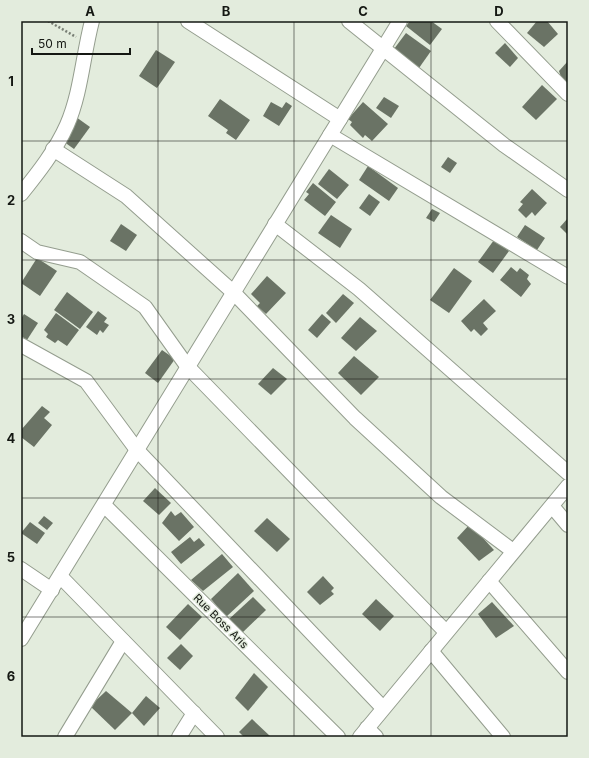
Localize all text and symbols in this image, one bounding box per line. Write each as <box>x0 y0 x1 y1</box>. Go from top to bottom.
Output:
text: A <box>85 3 95 19</box>
text: B <box>222 3 231 19</box>
text: C <box>358 3 368 19</box>
text: D <box>494 3 504 19</box>
scale bar <box>32 30 130 56</box>
text: 50 m <box>38 36 67 51</box>
text: 1 <box>8 73 14 89</box>
text: 2 <box>7 192 15 208</box>
text: 3 <box>7 311 15 327</box>
text: 4 <box>7 430 16 446</box>
text: 5 <box>7 549 15 565</box>
street label: Rue Boss Aris <box>191 591 252 652</box>
text: 6 <box>7 668 15 684</box>

